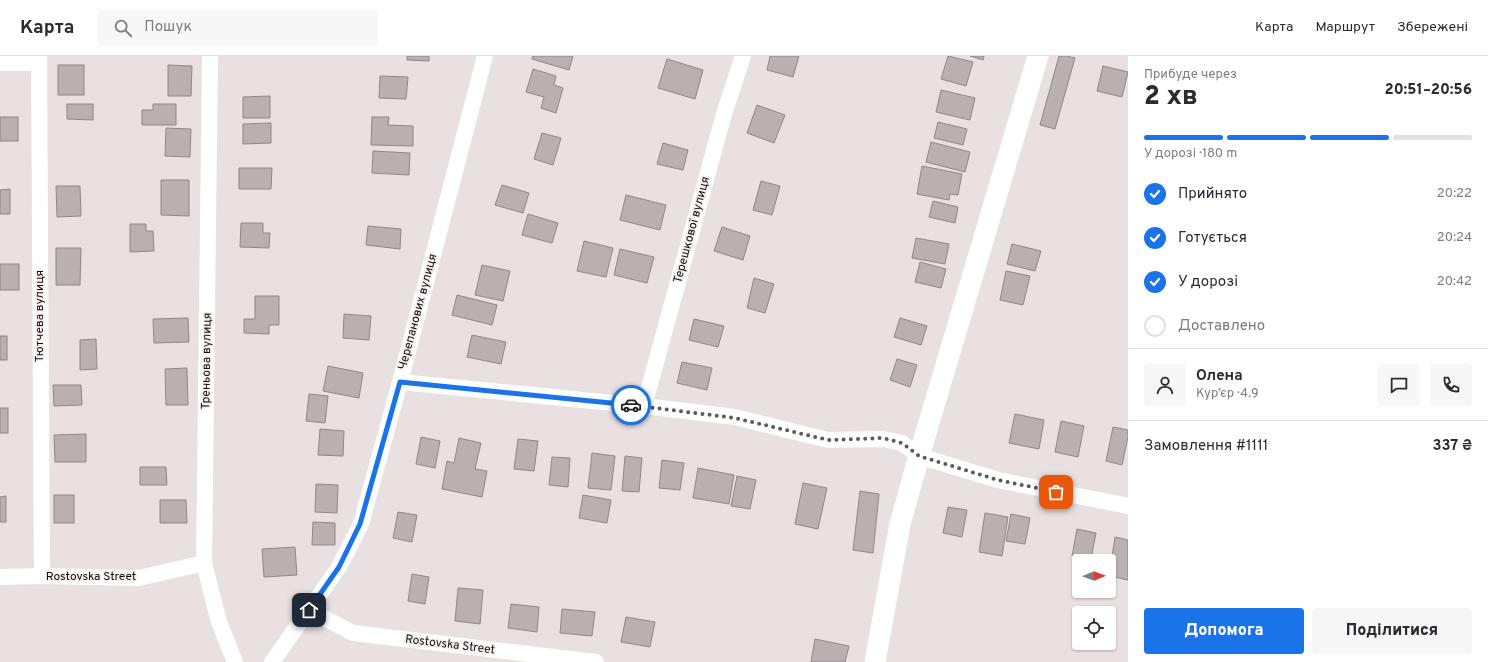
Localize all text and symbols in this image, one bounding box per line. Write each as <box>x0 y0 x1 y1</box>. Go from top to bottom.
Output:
search box <box>98 10 378 46</box>
text: Карта <box>20 16 74 40</box>
icon: search <box>112 17 134 39</box>
text: Пошук <box>144 18 192 37</box>
text: Карта <box>1255 19 1293 36</box>
text: Маршрут <box>1315 19 1375 36</box>
text: Збережені <box>1397 19 1468 36</box>
text: Прибуде через <box>1144 67 1237 83</box>
text: 2 хв <box>1144 81 1198 114</box>
text: 20:51–20:56 <box>1385 81 1472 100</box>
text: У дорозі · 180 m <box>1144 146 1237 162</box>
street label: Терешкової вулиця <box>670 175 714 285</box>
icon: check <box>1144 183 1166 205</box>
text: Прийнято <box>1178 185 1247 204</box>
text: 20:22 <box>1437 186 1472 202</box>
icon: check <box>1144 227 1166 249</box>
text: Готується <box>1178 229 1247 248</box>
text: 20:24 <box>1437 230 1472 246</box>
street label: Черепанових вулиця <box>395 252 441 372</box>
street label: Тютчева вулиця <box>32 270 48 362</box>
icon: check <box>1144 271 1166 293</box>
text: У дорозі <box>1178 273 1238 292</box>
text: 20:42 <box>1437 274 1472 290</box>
street label: Треньова вулиця <box>198 312 216 410</box>
text: Доставлено <box>1178 317 1265 336</box>
button: person <box>1144 364 1186 406</box>
button: chat <box>1378 364 1420 406</box>
button: phone <box>1430 364 1472 406</box>
text: Олена <box>1196 367 1243 386</box>
courier <box>611 385 651 425</box>
text: Кур’єр · 4.9 <box>1196 386 1259 402</box>
icon: car <box>620 394 642 416</box>
text: Замовлення #1111 <box>1144 437 1268 456</box>
text: 337 ₴ <box>1433 437 1472 456</box>
pin <box>1039 475 1073 509</box>
icon: bag <box>1045 481 1067 503</box>
north arrow <box>1072 554 1116 598</box>
map controls <box>1072 554 1116 650</box>
street label: Rostovska Street <box>46 569 136 585</box>
pin <box>292 593 326 627</box>
icon: home <box>298 599 320 621</box>
button: locate <box>1072 606 1116 650</box>
button: Допомога <box>1144 608 1304 654</box>
button: Поділитися <box>1312 608 1472 654</box>
street label: Rostovska Street <box>404 632 496 658</box>

